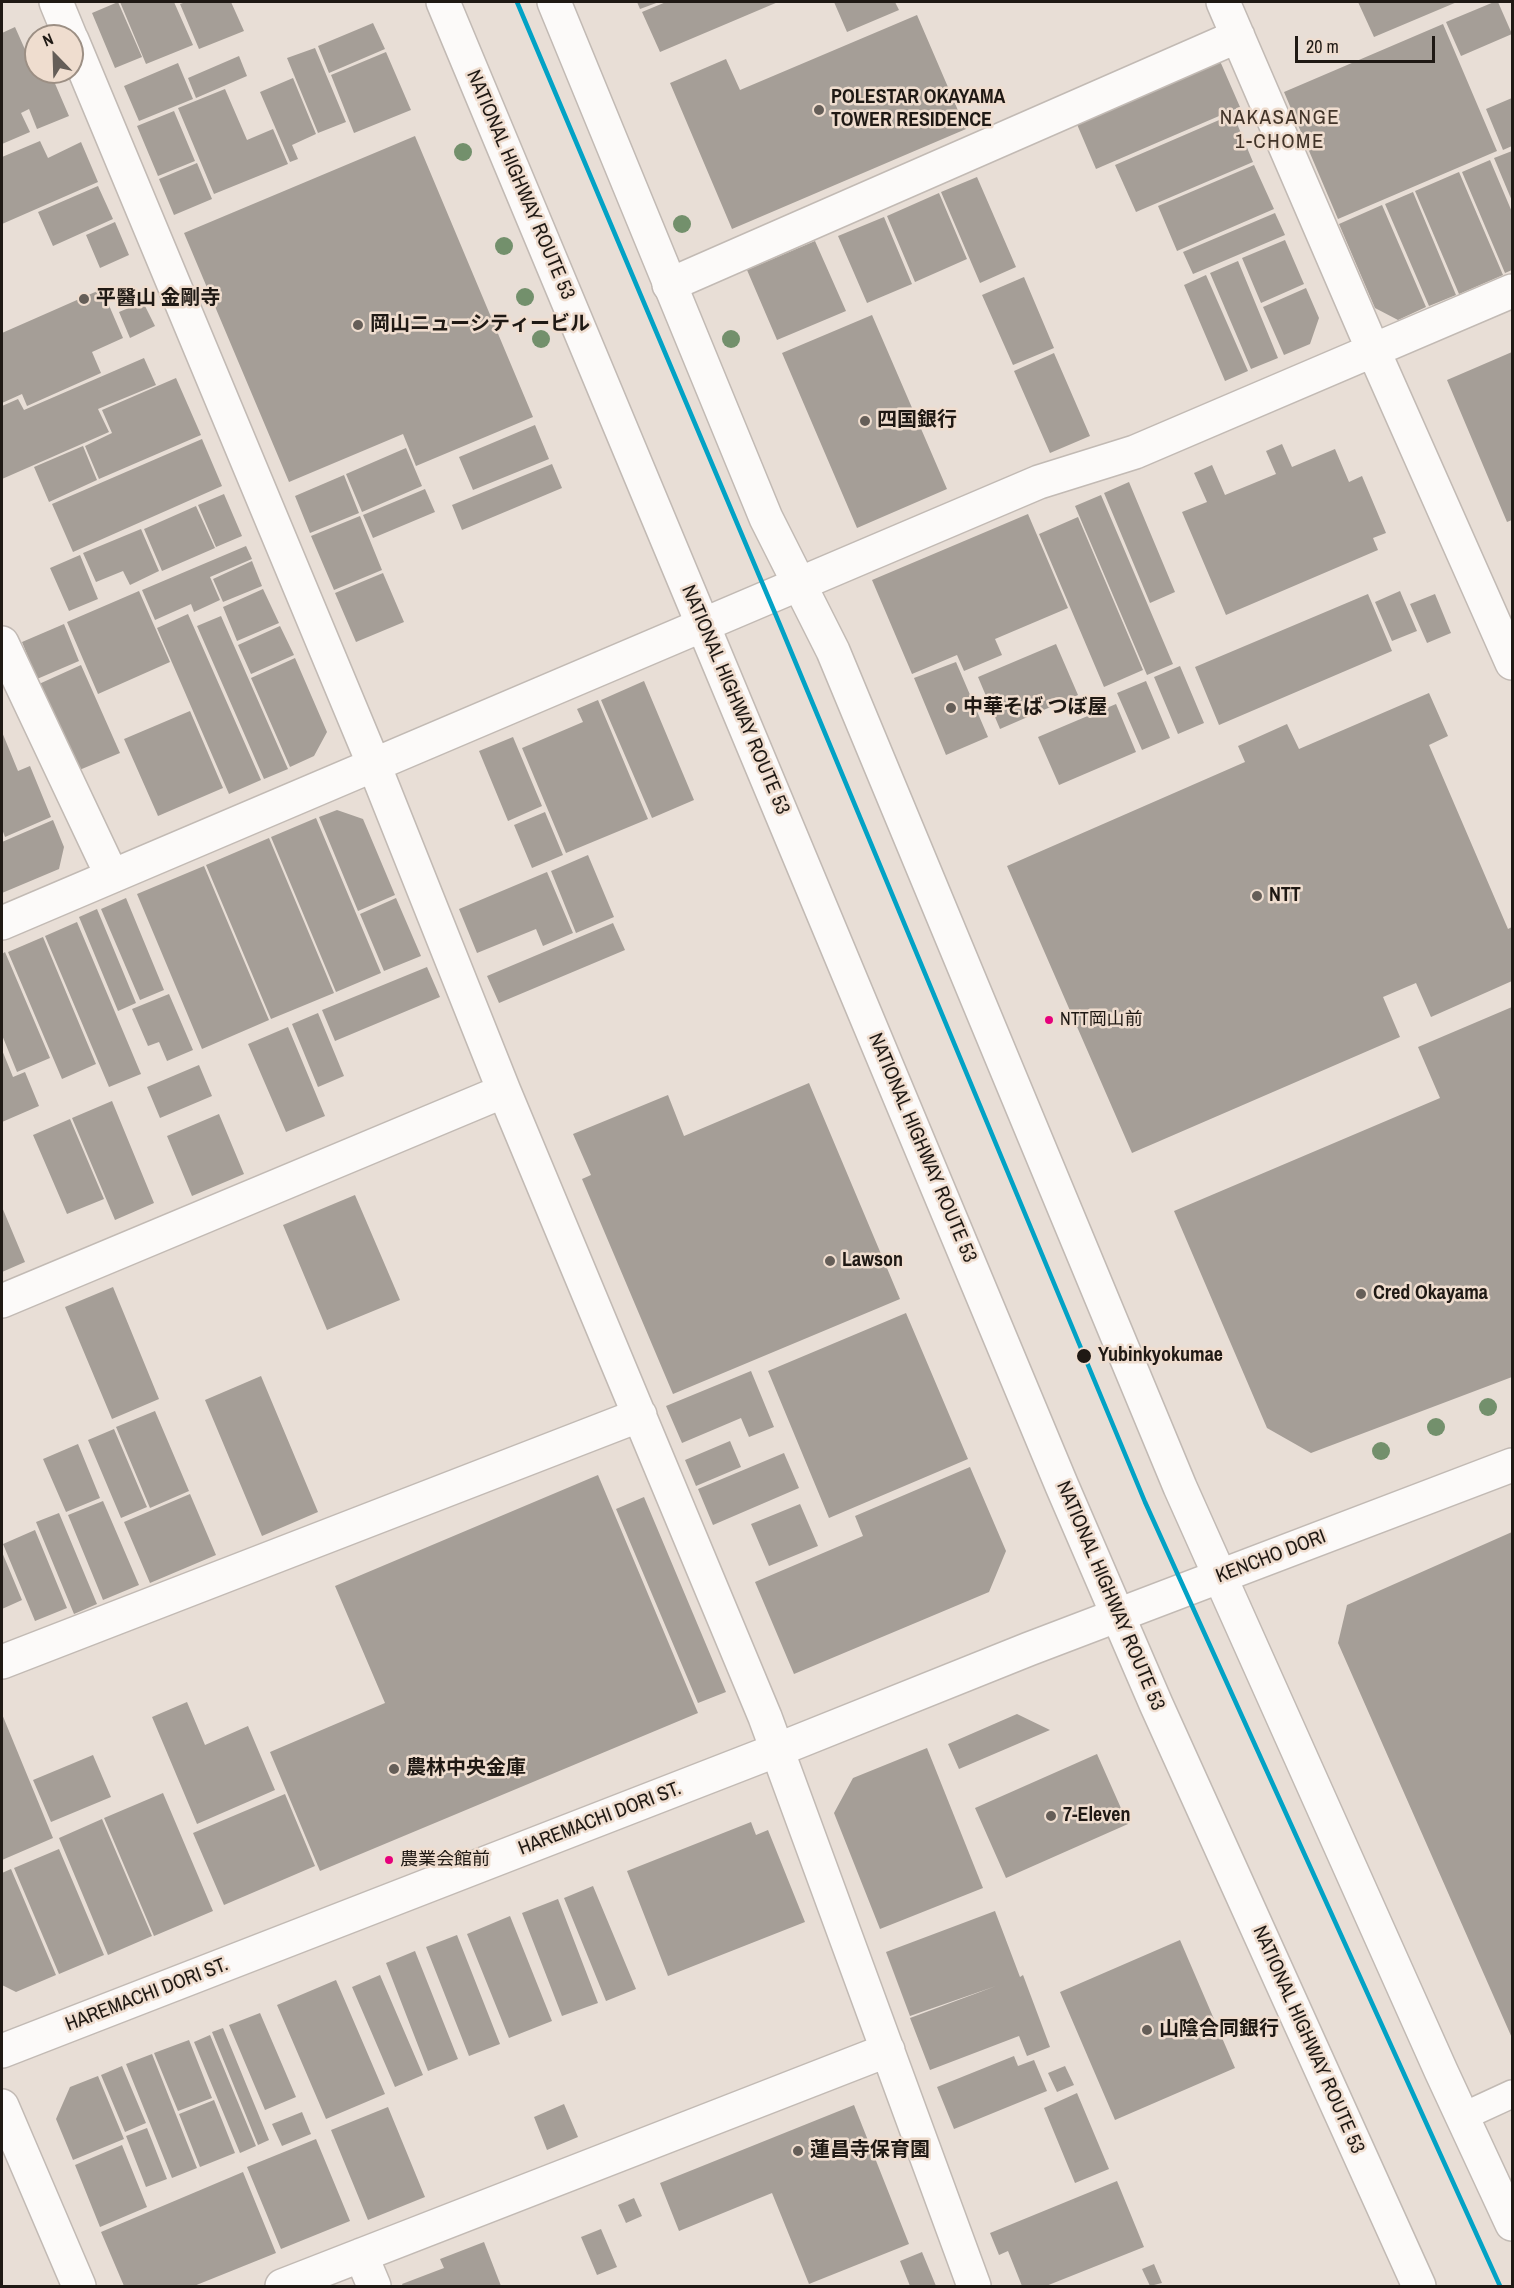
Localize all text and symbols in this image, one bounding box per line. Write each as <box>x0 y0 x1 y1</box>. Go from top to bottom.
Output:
north arrow <box>24 24 84 84</box>
scale bar <box>1298 24 1438 62</box>
text: N <box>39 27 56 51</box>
text: 20 m <box>1306 34 1339 59</box>
street label: NATIONAL HIGHWAY ROUTE 53 <box>461 67 579 303</box>
place label: POLESTAR OKAYAMA TOWER RESIDENCE <box>831 86 1005 133</box>
marker: POLESTAR OKAYAMA TOWER RESIDENCE <box>812 103 826 117</box>
district label: NAKASANGE 1-CHOME <box>1220 105 1340 155</box>
place label: 平醫山 金剛寺 <box>96 287 221 311</box>
marker: 平醫山 金剛寺 <box>77 292 91 306</box>
place label: 岡山ニューシティービル <box>370 313 590 337</box>
marker: 岡山ニューシティービル <box>351 318 365 332</box>
place label: 四国銀行 <box>877 409 957 433</box>
marker: 四国銀行 <box>858 414 872 428</box>
street label: NATIONAL HIGHWAY ROUTE 53 <box>676 582 794 818</box>
place label: 中華そば つぼ屋 <box>963 696 1108 720</box>
marker: 中華そば つぼ屋 <box>944 701 958 715</box>
place label: NTT <box>1269 884 1301 908</box>
marker: NTT <box>1250 889 1264 903</box>
place label: NTT岡山前 <box>1060 1009 1143 1031</box>
marker: NTT岡山前 <box>1043 1014 1055 1026</box>
street label: NATIONAL HIGHWAY ROUTE 53 <box>863 1030 981 1266</box>
place label: Lawson <box>842 1249 903 1273</box>
marker: Lawson <box>823 1254 837 1268</box>
place label: Cred Okayama <box>1373 1282 1488 1306</box>
marker: Cred Okayama <box>1354 1287 1368 1301</box>
place label: Yubinkyokumae <box>1098 1344 1223 1368</box>
marker: Yubinkyokumae <box>1075 1347 1093 1365</box>
street label: NATIONAL HIGHWAY ROUTE 53 <box>1051 1478 1169 1714</box>
street label: KENCHO DORI <box>1213 1525 1329 1589</box>
place label: 農林中央金庫 <box>406 1757 526 1781</box>
marker: 農林中央金庫 <box>387 1762 401 1776</box>
street label: HAREMACHI DORI ST. <box>515 1777 685 1861</box>
place label: 7-Eleven <box>1063 1804 1130 1828</box>
marker: 7-Eleven <box>1044 1809 1058 1823</box>
place label: 農業会館前 <box>400 1849 490 1871</box>
marker: 農業会館前 <box>383 1854 395 1866</box>
street label: NATIONAL HIGHWAY ROUTE 53 <box>1247 1922 1369 2158</box>
street label: HAREMACHI DORI ST. <box>62 1953 232 2037</box>
place label: 山陰合同銀行 <box>1159 2018 1279 2042</box>
marker: 山陰合同銀行 <box>1140 2023 1154 2037</box>
place label: 蓮昌寺保育園 <box>810 2139 930 2163</box>
marker: 蓮昌寺保育園 <box>791 2144 805 2158</box>

